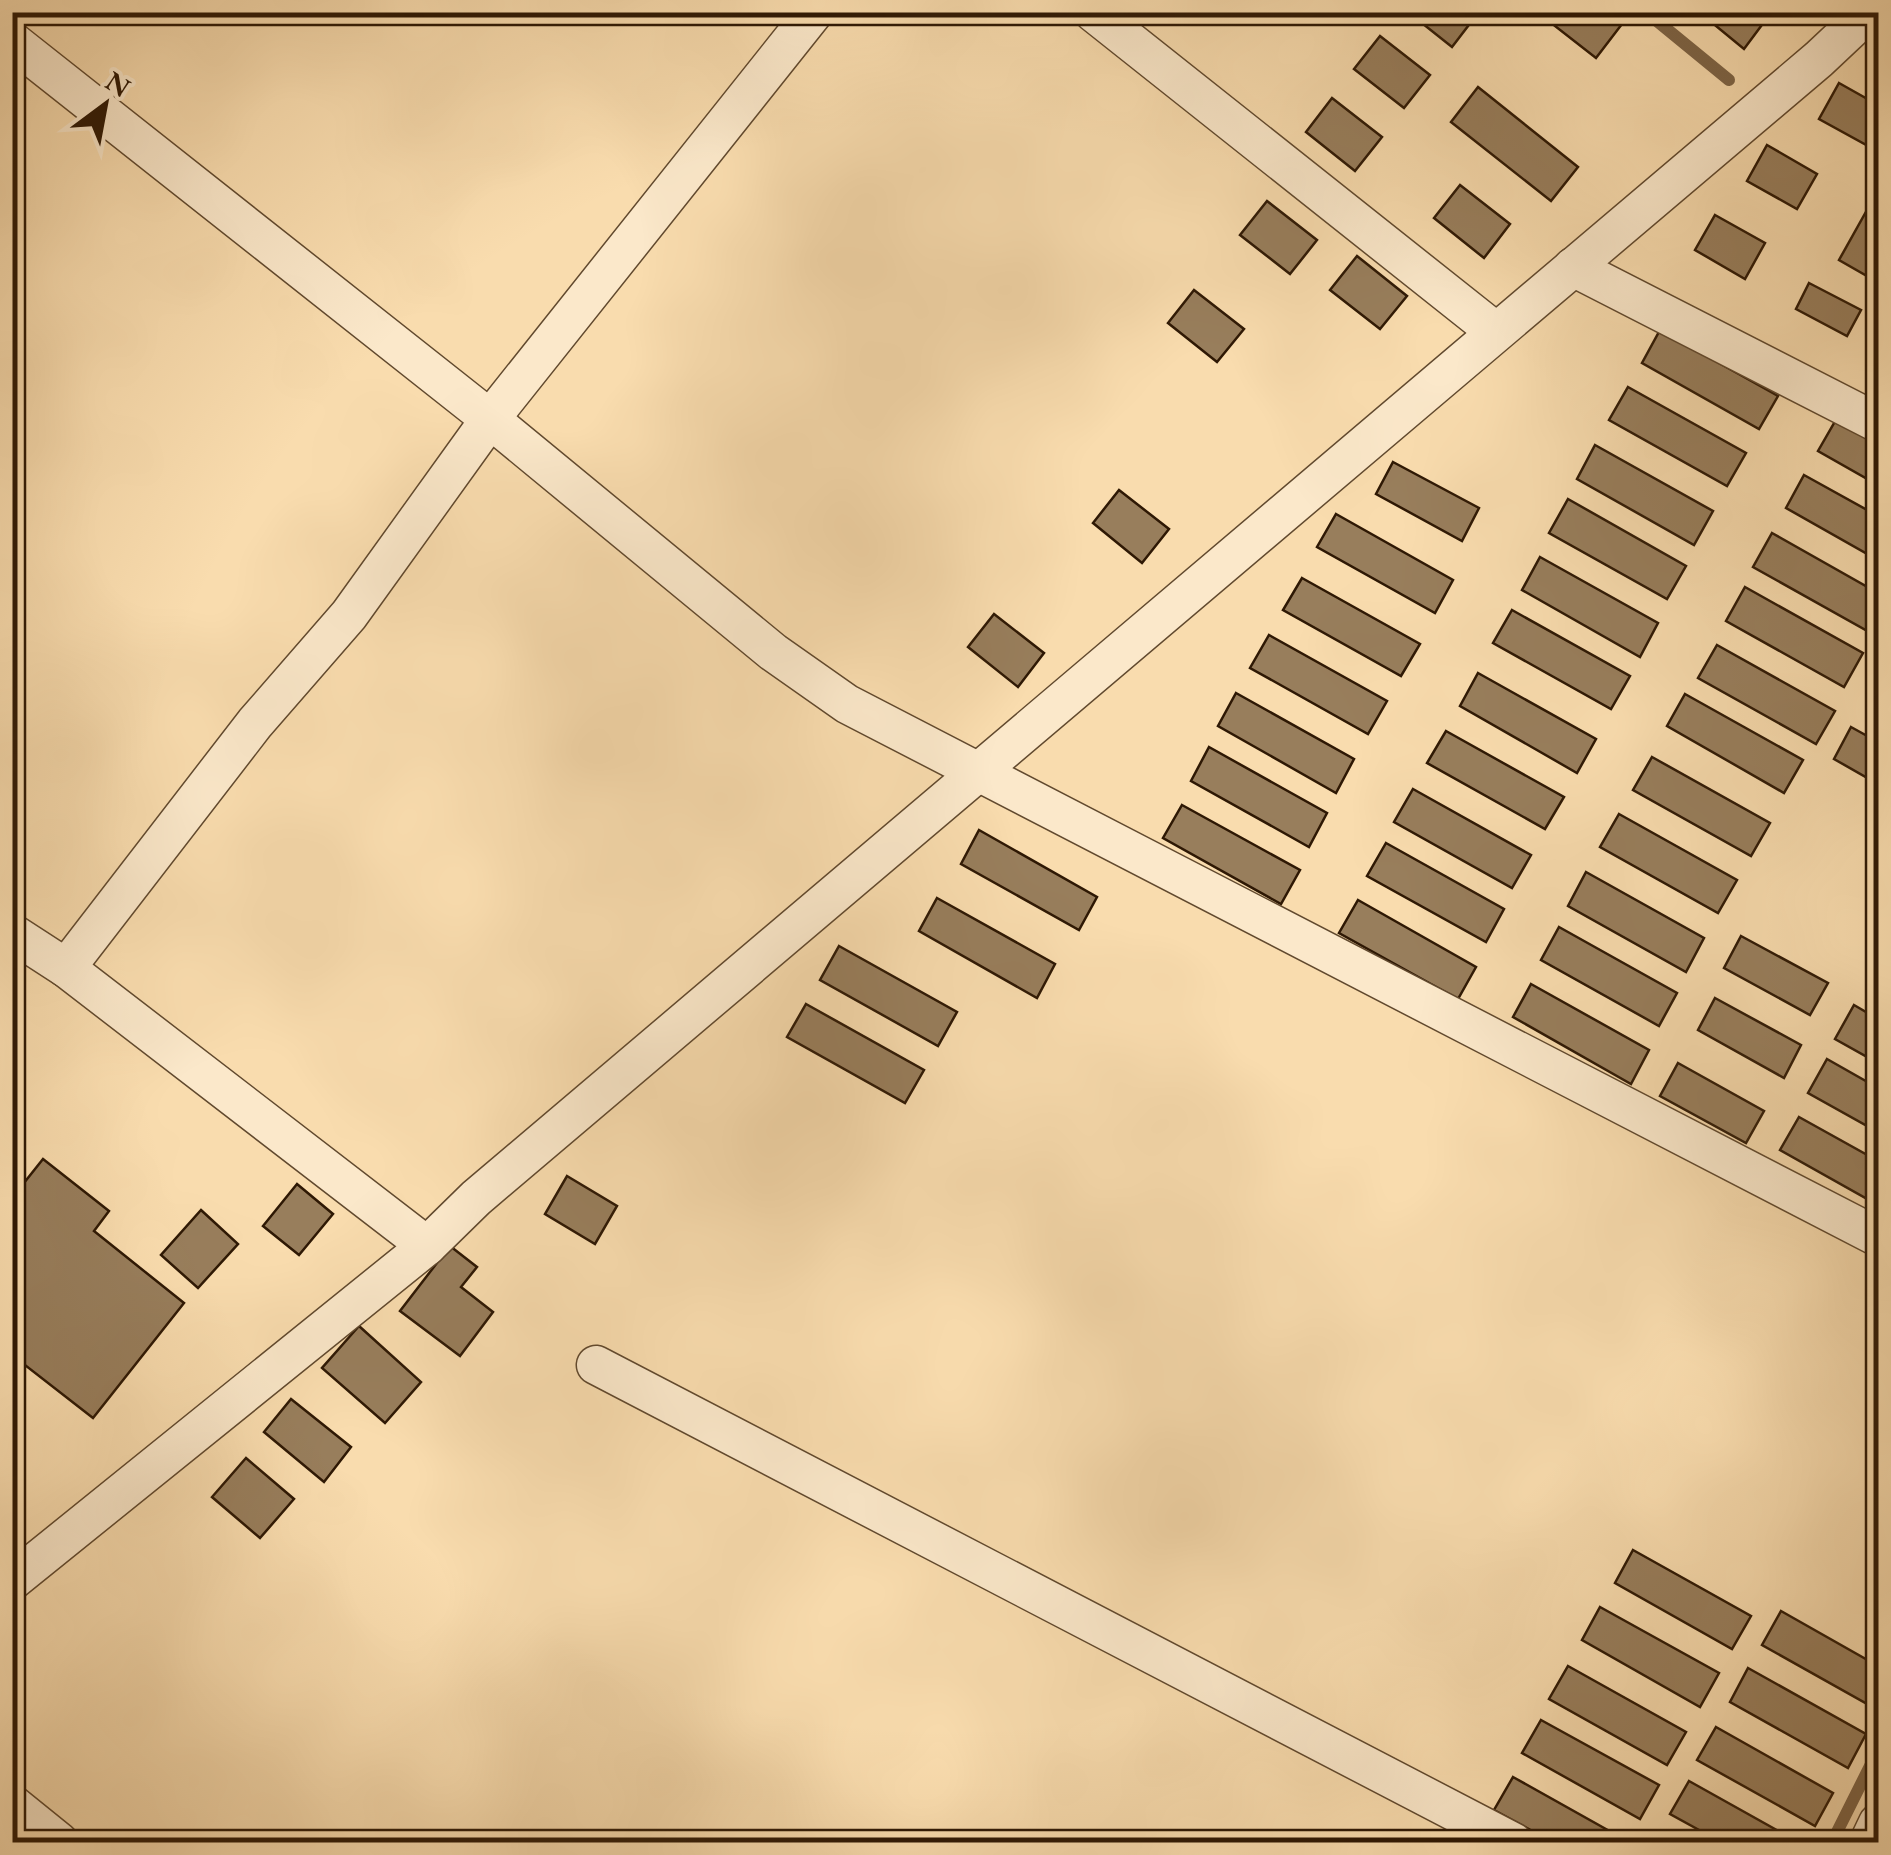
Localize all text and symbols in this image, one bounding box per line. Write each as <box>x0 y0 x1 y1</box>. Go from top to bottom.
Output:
north arrow <box>55 55 155 155</box>
text: N <box>99 63 138 105</box>

